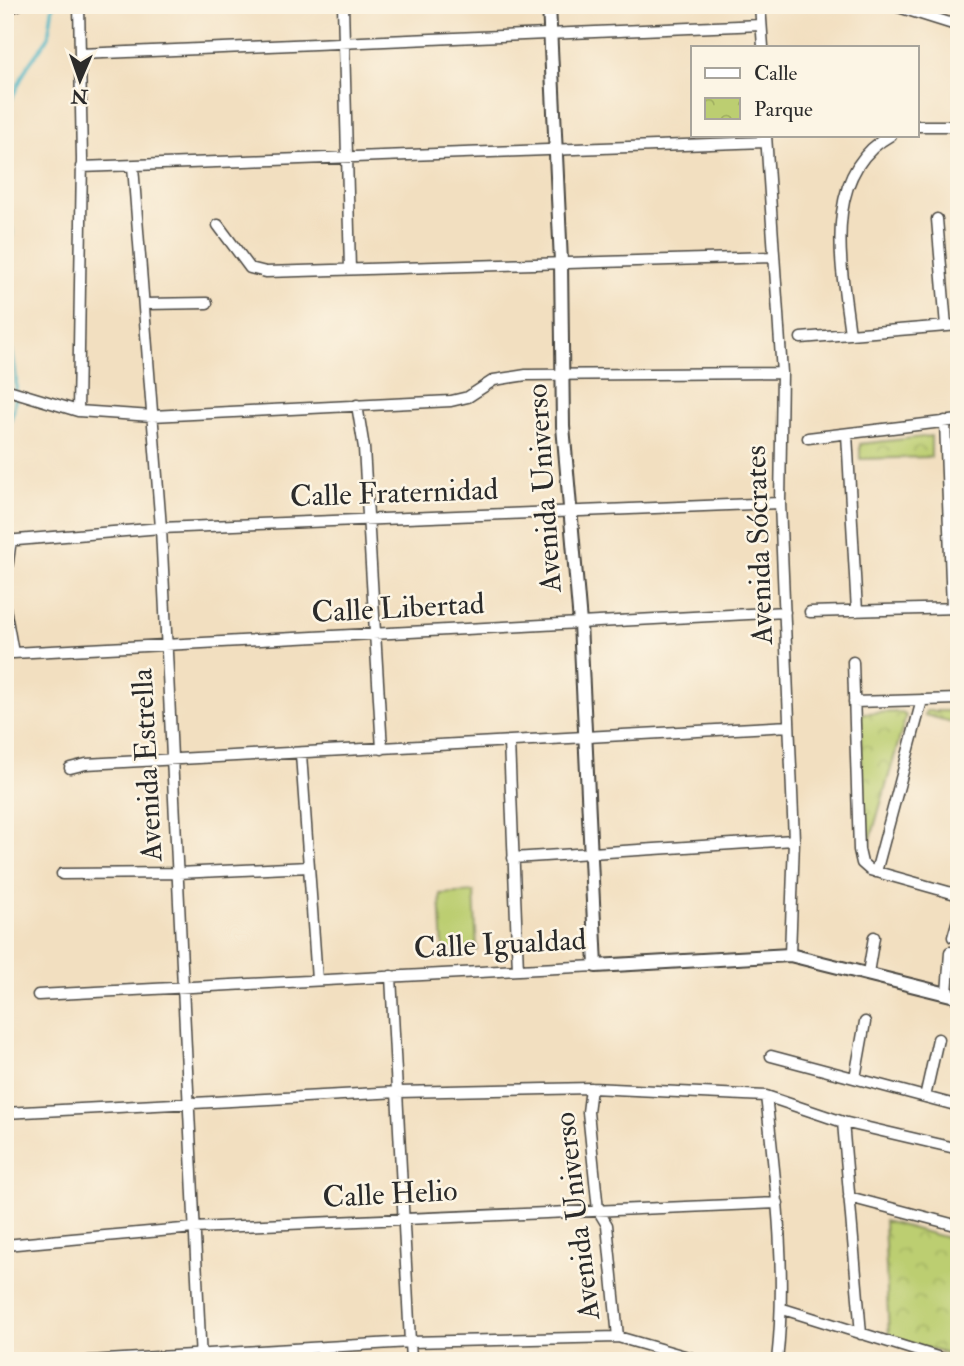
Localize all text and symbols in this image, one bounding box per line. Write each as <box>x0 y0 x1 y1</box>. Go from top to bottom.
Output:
north arrow <box>46 46 116 116</box>
legend <box>691 46 918 136</box>
text: Calle <box>754 60 798 87</box>
text: N <box>70 84 89 108</box>
text: Parque <box>754 96 813 123</box>
street label: Avenida Universo <box>518 382 570 595</box>
street label: Avenida Sócrates <box>737 445 781 646</box>
street label: Calle Fraternidad <box>289 471 499 515</box>
street label: Calle Libertad <box>311 585 486 631</box>
street label: Avenida Estrella <box>123 667 171 863</box>
street label: Calle Igualdad <box>413 921 587 967</box>
street label: Avenida Universo <box>546 1110 608 1323</box>
street label: Calle Helio <box>322 1172 458 1216</box>

